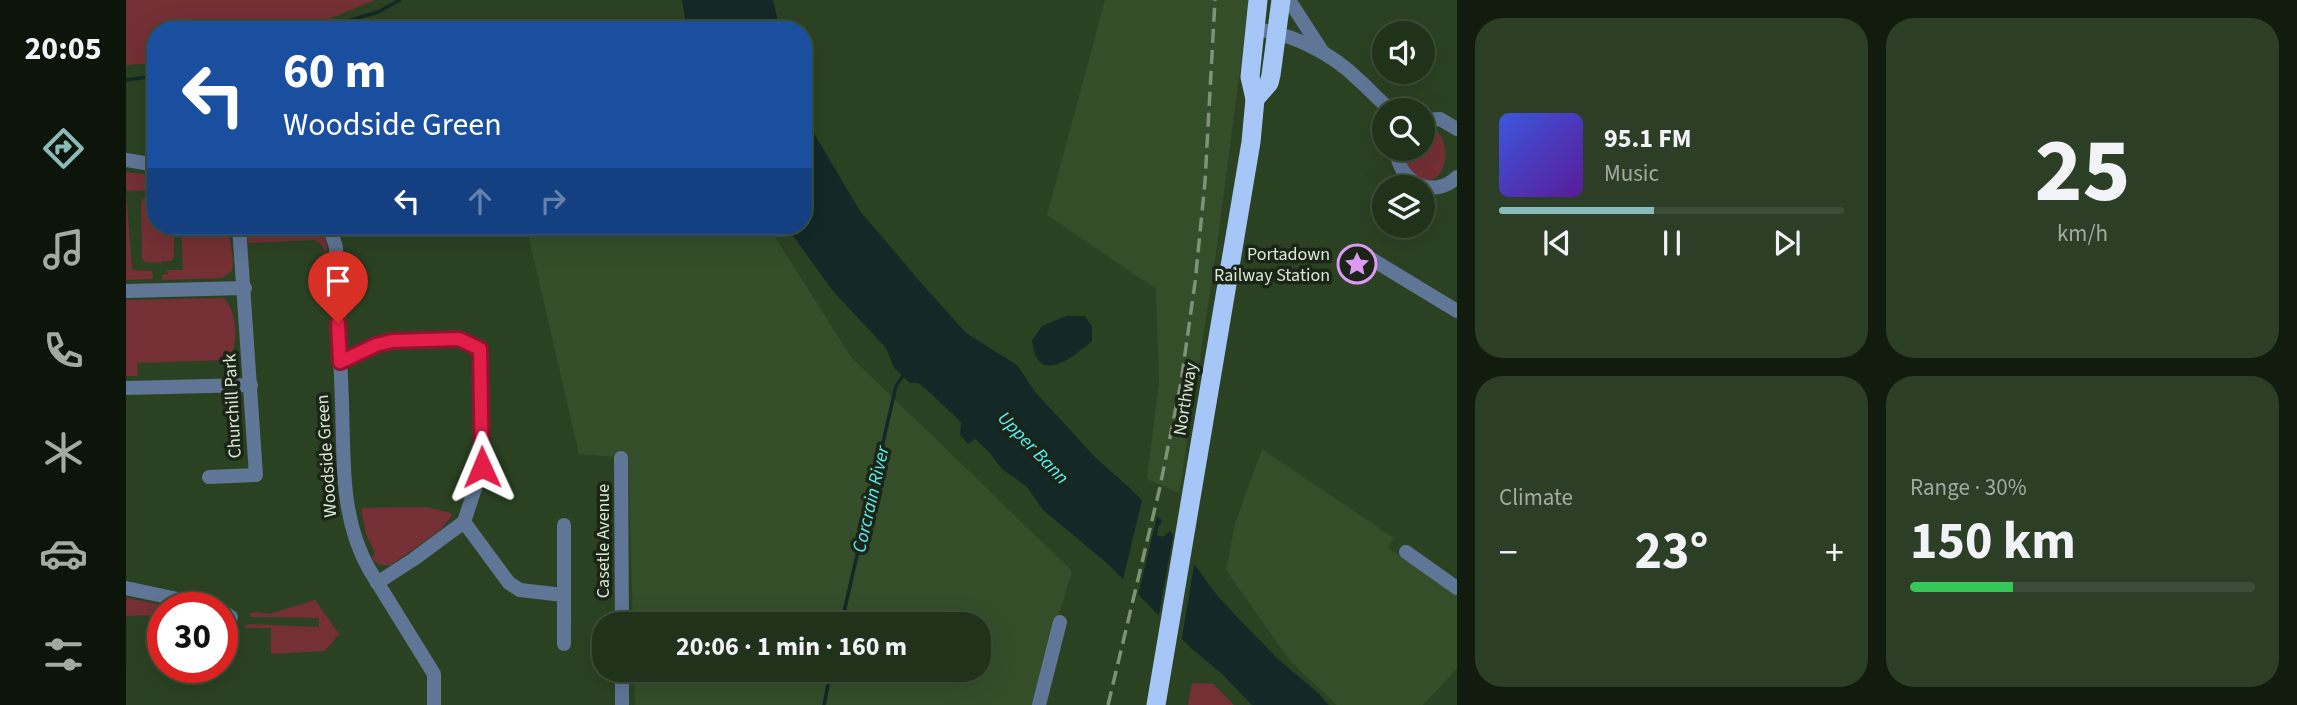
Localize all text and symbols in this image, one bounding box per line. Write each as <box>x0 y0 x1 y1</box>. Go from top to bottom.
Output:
map controls <box>1372 21 1435 238</box>
button: sound <box>1372 21 1435 84</box>
text: 20:05 <box>24 26 102 72</box>
text: 60 m <box>283 37 387 107</box>
icon: left <box>168 49 259 140</box>
button: search <box>1372 98 1435 161</box>
text: Woodside Green <box>283 102 502 148</box>
text: 25 <box>2034 107 2131 236</box>
text: 95.1 FM <box>1604 120 1692 157</box>
icon: directions <box>39 124 88 173</box>
text: Music <box>1604 157 1659 190</box>
button: layers <box>1372 175 1435 238</box>
icon: left <box>388 182 426 220</box>
icon: ahead <box>461 182 499 220</box>
icon: right <box>534 182 572 220</box>
text: km/h <box>2057 217 2108 250</box>
icon: previous <box>1538 224 1576 262</box>
icon: pause <box>1653 224 1691 262</box>
icon: next <box>1768 224 1806 262</box>
icon: music <box>39 225 88 274</box>
place label: Portadown Railway Station <box>1214 242 1330 288</box>
place icon: Portadown Railway Station <box>1336 243 1378 285</box>
pin <box>308 251 368 323</box>
icon: arrive <box>319 262 357 300</box>
icon: phone <box>39 326 88 375</box>
street label: Churchill Park <box>217 353 248 459</box>
street label: Northway <box>1167 360 1204 437</box>
street label: Woodside Green <box>310 394 343 518</box>
water label: Upper Bann <box>991 405 1075 491</box>
icon: climate <box>39 428 88 477</box>
position arrow <box>445 430 519 504</box>
water label: Corcrain River <box>846 442 897 555</box>
text: Range · 30% <box>1910 471 2027 504</box>
text: Climate <box>1499 481 1573 514</box>
street label: Casetle Avenue <box>591 484 616 598</box>
text: 150 km <box>1910 505 2076 579</box>
text: 23° <box>1635 515 1708 589</box>
text: − <box>1499 526 1518 580</box>
text: + <box>1825 526 1844 580</box>
icon: car <box>39 529 88 578</box>
speed limit sign: 30 <box>147 592 238 683</box>
text: 20:06 · 1 min · 160 m <box>676 628 907 665</box>
icon: filters <box>39 630 88 679</box>

